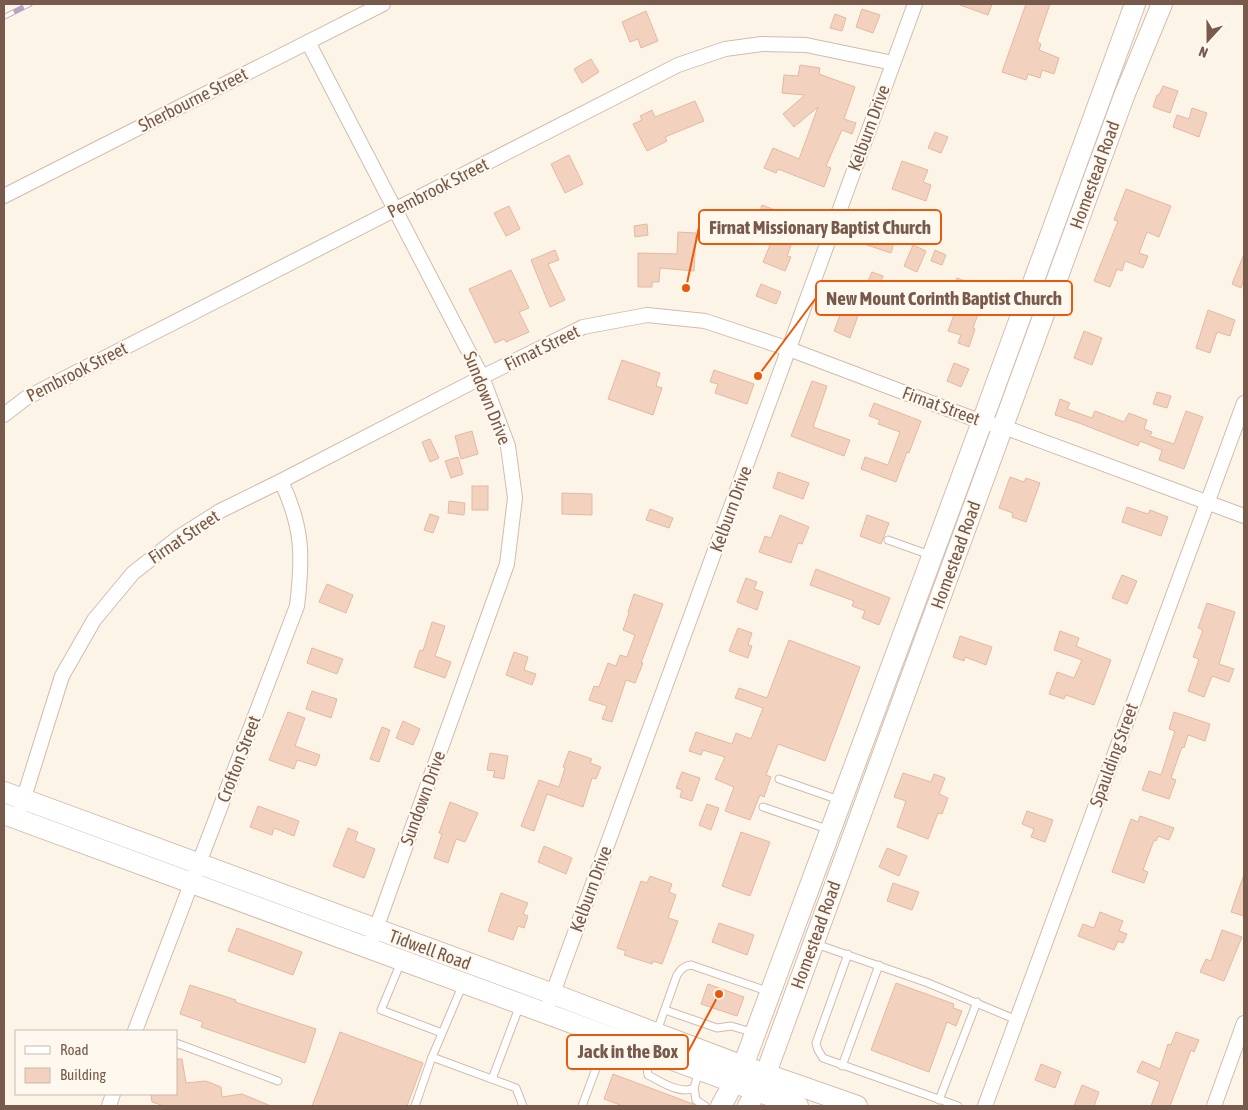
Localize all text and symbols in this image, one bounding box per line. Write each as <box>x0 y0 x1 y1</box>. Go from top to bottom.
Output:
north arrow <box>1183 15 1233 65</box>
text: N <box>1197 43 1210 61</box>
street label: Sherbourne Street <box>135 63 251 136</box>
street label: Kelburn Drive <box>843 82 894 174</box>
street label: Homestead Road <box>1065 118 1124 232</box>
street label: Pembrook Street <box>384 153 492 222</box>
callout: Firnat Missionary Baptist Church <box>699 210 941 244</box>
text: Firnat Missionary Baptist Church <box>709 216 931 238</box>
callout: New Mount Corinth Baptist Church <box>816 281 1072 315</box>
text: New Mount Corinth Baptist Church <box>826 287 1062 309</box>
street label: Firnat Street <box>501 320 583 375</box>
street label: Pembrook Street <box>23 337 131 406</box>
street label: Sundown Drive <box>459 348 516 447</box>
street label: Firnat Street <box>900 382 983 429</box>
street label: Kelburn Drive <box>705 463 756 555</box>
street label: Homestead Road <box>926 498 985 612</box>
street label: Firnat Street <box>144 505 223 568</box>
street label: Spaulding Street <box>1085 700 1142 810</box>
street label: Crofton Street <box>212 713 265 805</box>
street label: Sundown Drive <box>396 748 449 848</box>
street label: Kelburn Drive <box>565 843 616 935</box>
street label: Homestead Road <box>786 878 845 992</box>
street label: Tidwell Road <box>386 925 474 974</box>
legend <box>15 1030 178 1095</box>
callout: Jack in the Box <box>567 1035 688 1069</box>
text: Jack in the Box <box>577 1040 679 1062</box>
text: Road <box>60 1041 89 1058</box>
text: Building <box>60 1066 106 1083</box>

